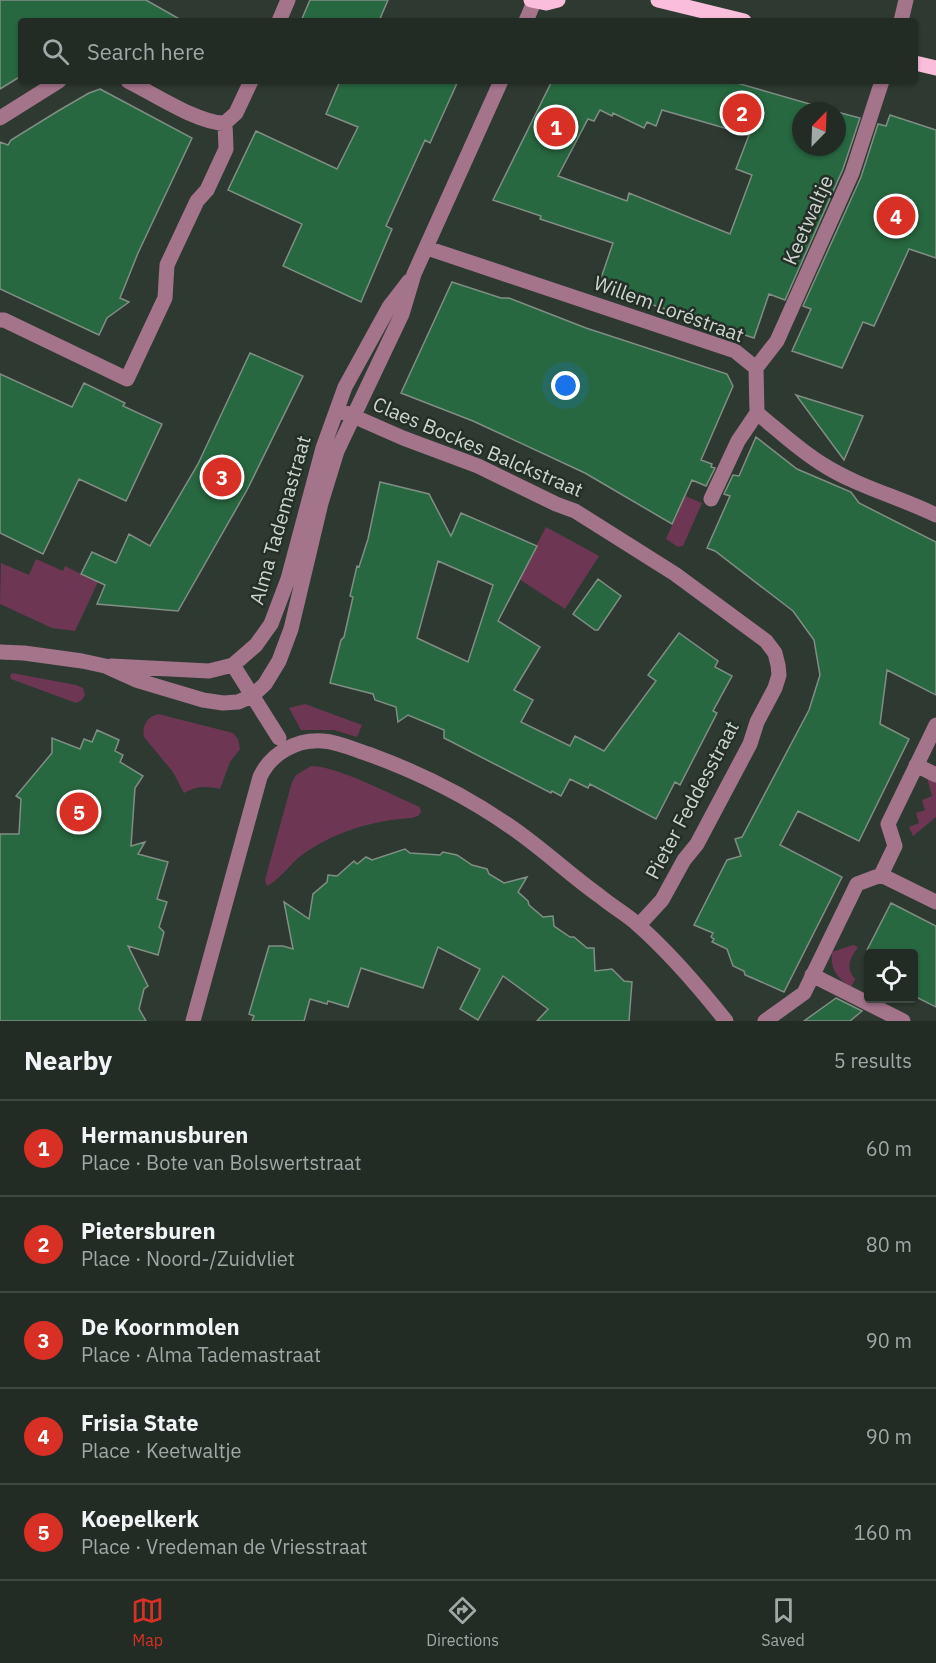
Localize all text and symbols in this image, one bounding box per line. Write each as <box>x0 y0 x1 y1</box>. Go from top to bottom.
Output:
search box <box>18 18 918 84</box>
icon: search <box>39 35 72 68</box>
text: Search here <box>87 37 205 66</box>
pin: 2 <box>722 90 762 136</box>
north arrow <box>792 102 846 156</box>
pin: 1 <box>536 104 576 150</box>
street label: Keetwaltje <box>776 171 839 269</box>
pin: 4 <box>876 194 916 238</box>
street label: Willem Loréstraat <box>590 269 748 348</box>
your location <box>551 371 580 400</box>
street label: Claes Bockes Balckstraat <box>369 390 587 503</box>
street label: Alma Tademastraat <box>242 432 317 608</box>
pin: 3 <box>202 454 242 500</box>
street label: Pieter Feddesstraat <box>638 716 745 884</box>
pin: 5 <box>60 790 98 834</box>
map controls <box>864 949 918 1003</box>
button: locate <box>864 949 918 1003</box>
text: Nearby <box>24 1043 112 1077</box>
text: 5 results <box>834 1047 912 1074</box>
text: Hermanusburen <box>81 1120 248 1149</box>
text: 1 <box>38 1135 50 1162</box>
text: 60 m <box>866 1135 912 1162</box>
text: Place · Bote van Bolswertstraat <box>81 1149 362 1176</box>
text: Pietersburen <box>81 1216 216 1245</box>
text: 2 <box>38 1231 50 1258</box>
text: 80 m <box>866 1231 912 1258</box>
text: Place · Noord-/Zuidvliet <box>81 1245 295 1272</box>
text: De Koornmolen <box>81 1312 240 1341</box>
text: 3 <box>38 1327 50 1354</box>
text: 90 m <box>866 1327 912 1354</box>
text: Place · Alma Tademastraat <box>81 1341 321 1368</box>
text: Frisia State <box>81 1408 199 1437</box>
text: 4 <box>38 1423 50 1450</box>
text: 90 m <box>866 1423 912 1450</box>
text: Place · Keetwaltje <box>81 1437 241 1464</box>
text: Koepelkerk <box>81 1504 199 1533</box>
text: 5 <box>38 1519 50 1546</box>
text: 160 m <box>854 1519 912 1546</box>
text: Place · Vredeman de Vriesstraat <box>81 1533 367 1560</box>
tab: Map <box>131 1594 164 1650</box>
tab: Directions <box>426 1594 499 1650</box>
tab: Saved <box>761 1594 805 1650</box>

